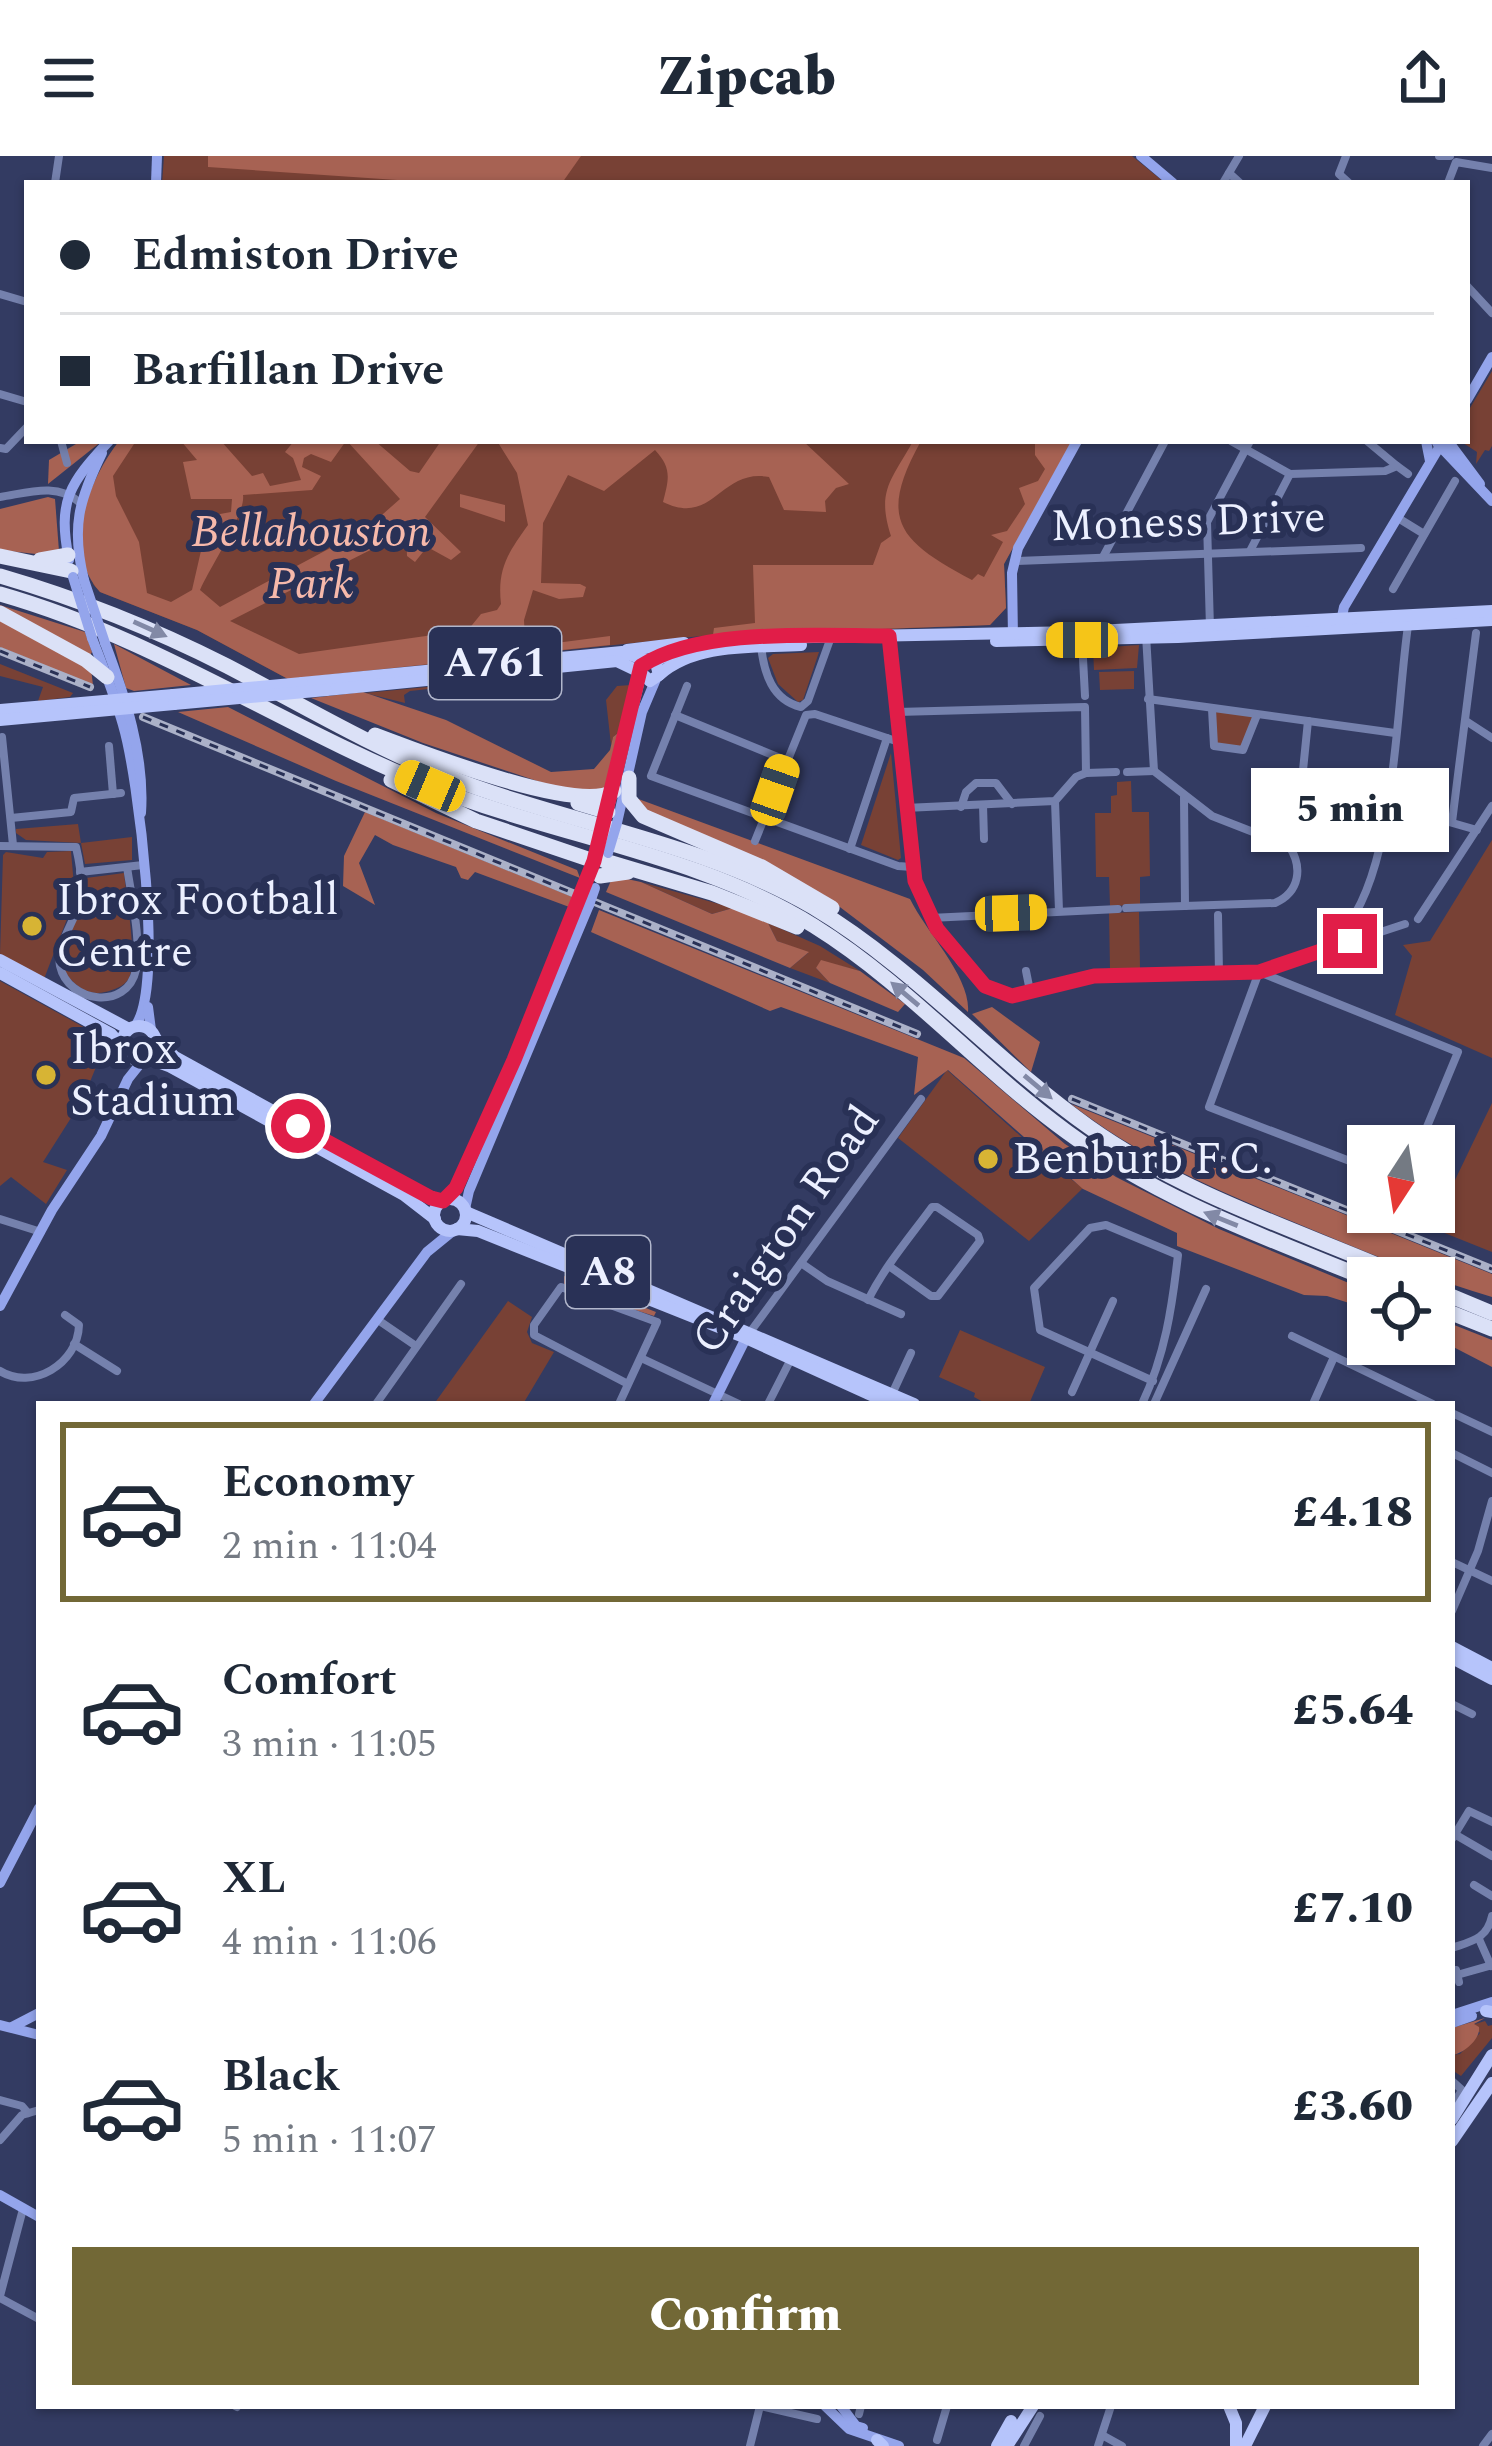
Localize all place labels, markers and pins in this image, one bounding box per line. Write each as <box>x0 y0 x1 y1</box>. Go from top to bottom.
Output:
place label: Ibrox Football Centre <box>56 866 339 987</box>
marker: Ibrox Football Centre <box>19 913 45 939</box>
place label: Ibrox Stadium <box>70 1015 235 1136</box>
marker: Ibrox Stadium <box>33 1062 59 1088</box>
place label: Benburb F.C. <box>1012 1125 1273 1194</box>
marker: Benburb F.C. <box>975 1146 1001 1172</box>

